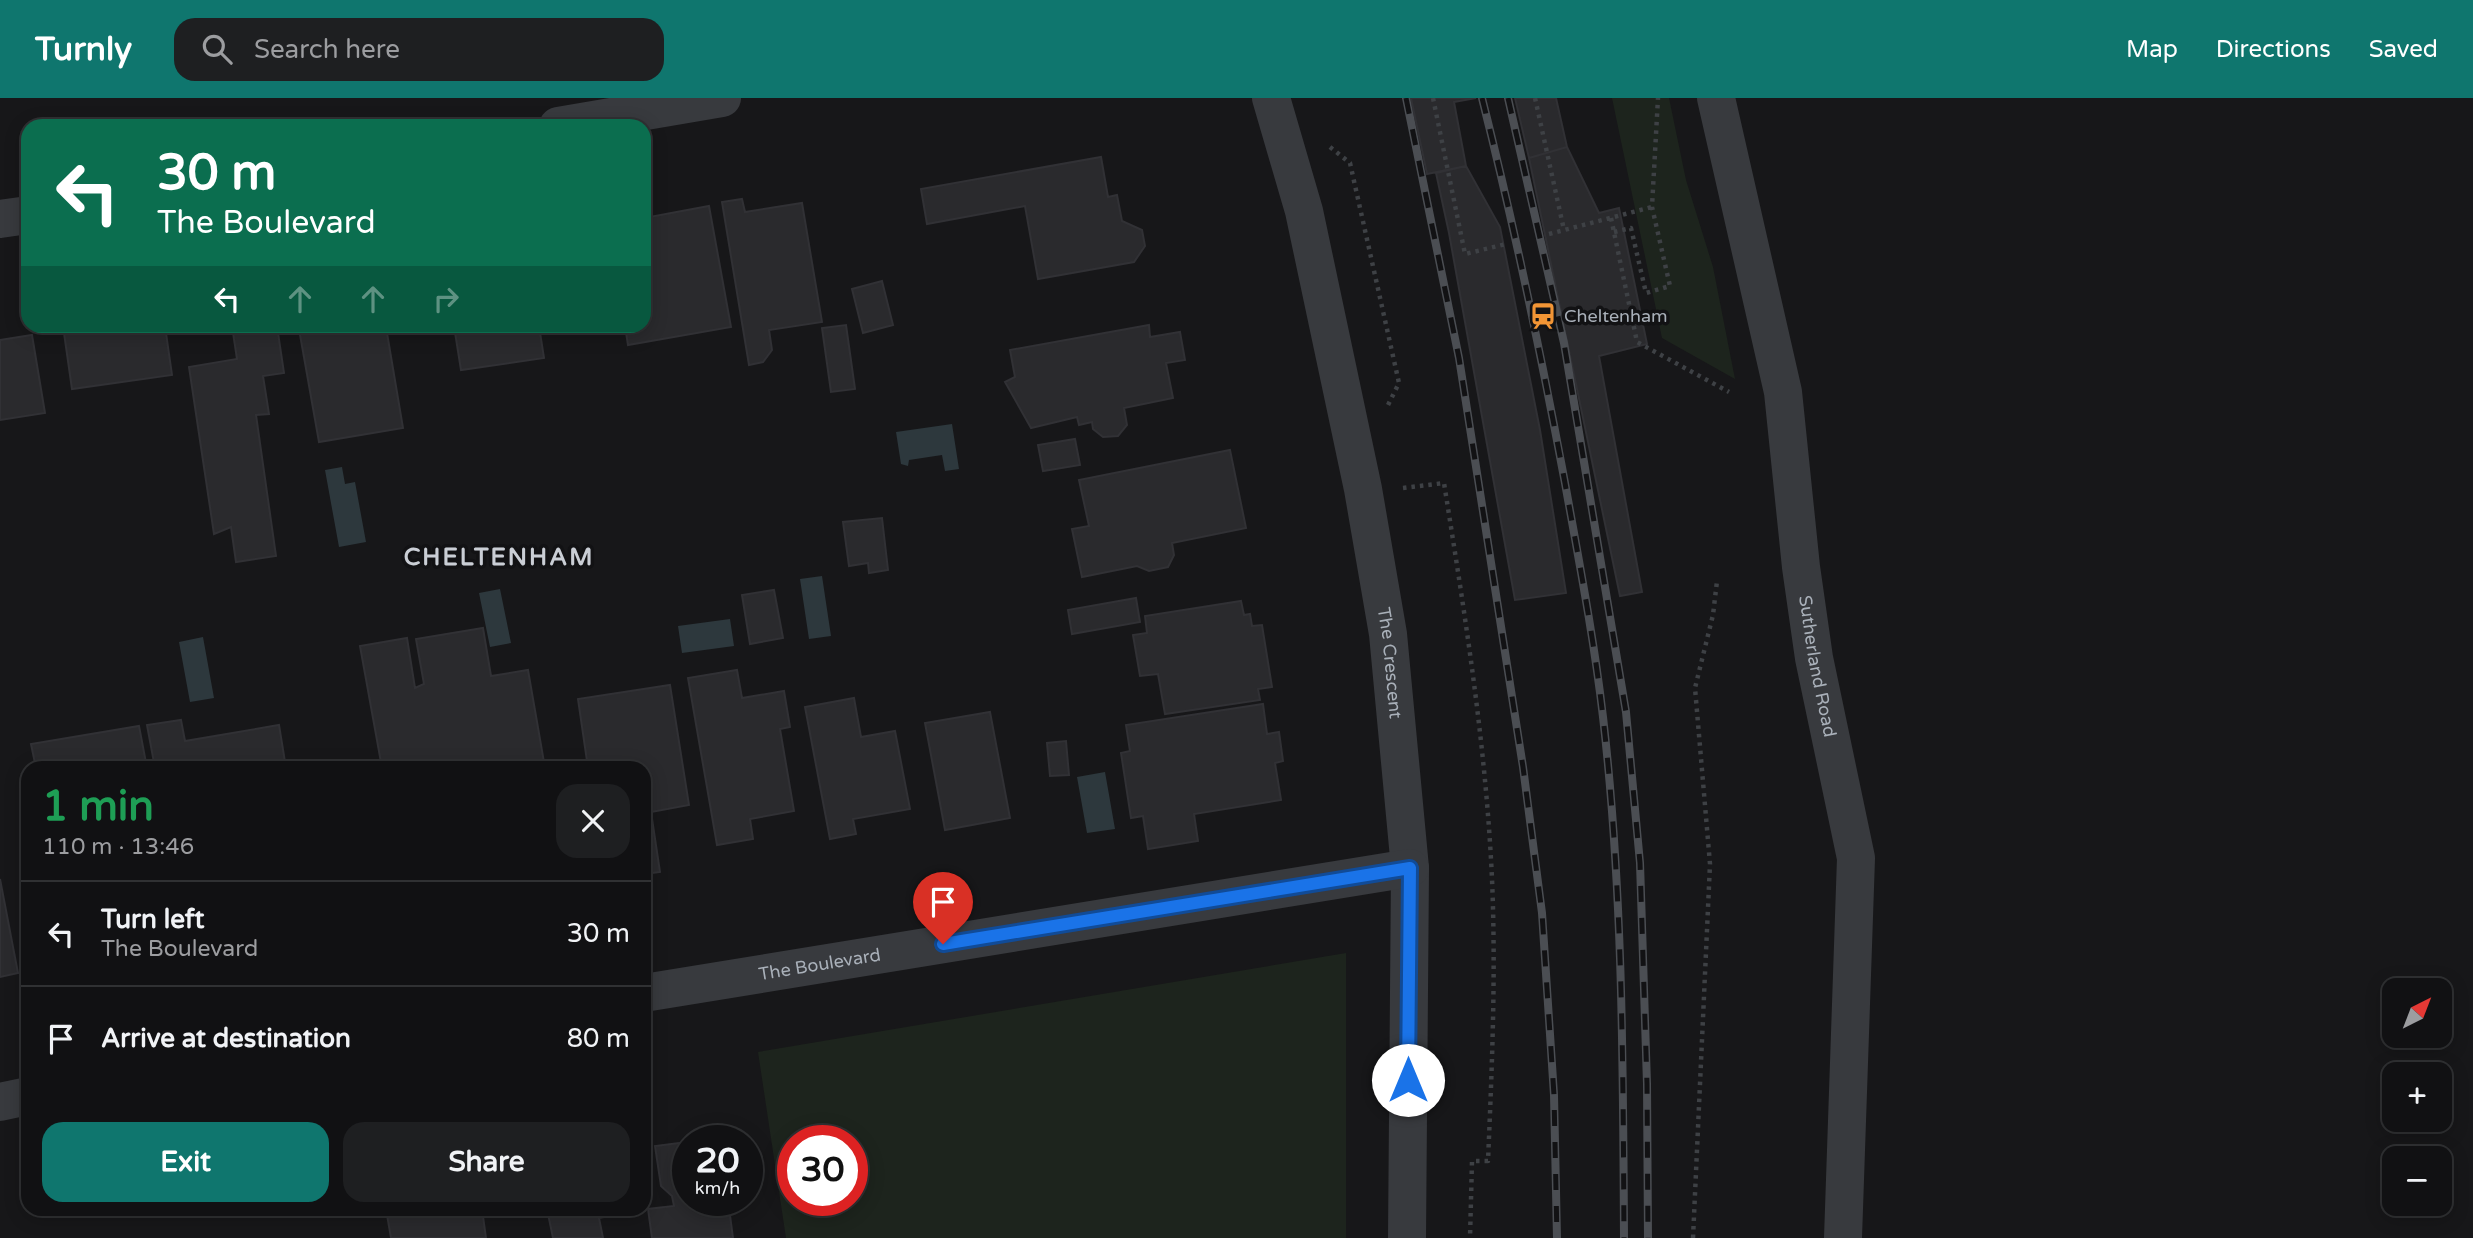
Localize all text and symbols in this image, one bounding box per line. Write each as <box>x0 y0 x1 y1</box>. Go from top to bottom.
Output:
search box <box>174 18 664 81</box>
text: Turnly <box>35 30 132 69</box>
icon: search <box>198 30 236 68</box>
text: Search here <box>254 34 400 65</box>
text: Map <box>2126 35 2178 64</box>
text: Directions <box>2216 35 2331 64</box>
text: Saved <box>2369 35 2438 64</box>
text: 30 m <box>157 144 276 203</box>
icon: left <box>42 147 133 238</box>
text: The Boulevard <box>157 204 376 242</box>
icon: left <box>208 280 246 318</box>
icon: ahead <box>281 280 319 318</box>
icon: ahead <box>354 280 392 318</box>
icon: right <box>427 280 465 318</box>
station icon: Cheltenham <box>1528 301 1558 331</box>
place label: Cheltenham <box>1564 305 1668 327</box>
district label: CHELTENHAM <box>404 543 594 572</box>
street label: Sutherland Road <box>1794 594 1841 739</box>
street label: The Crescent <box>1373 605 1407 720</box>
text: 1 min <box>42 781 154 832</box>
button: close <box>556 784 630 858</box>
text: 110 m · 13:46 <box>42 833 194 861</box>
pin <box>913 872 973 944</box>
icon: arrive <box>924 883 962 921</box>
text: Turn left <box>101 904 204 935</box>
icon: left <box>42 915 80 953</box>
text: 30 m <box>567 918 630 949</box>
text: The Boulevard <box>101 935 258 963</box>
street label: The Boulevard <box>757 944 882 985</box>
north arrow <box>2382 978 2452 1048</box>
map controls <box>2382 978 2452 1216</box>
icon: arrive <box>42 1020 80 1058</box>
text: Arrive at destination <box>101 1023 351 1054</box>
text: 80 m <box>567 1023 630 1054</box>
position arrow <box>1371 1043 1445 1117</box>
button: + <box>2382 1062 2452 1132</box>
button: Exit <box>42 1122 329 1202</box>
button: Share <box>343 1122 630 1202</box>
speed limit sign: 30 <box>777 1125 868 1216</box>
text: 20 <box>696 1140 739 1182</box>
button: − <box>2382 1146 2452 1216</box>
text: km/h <box>695 1177 740 1199</box>

